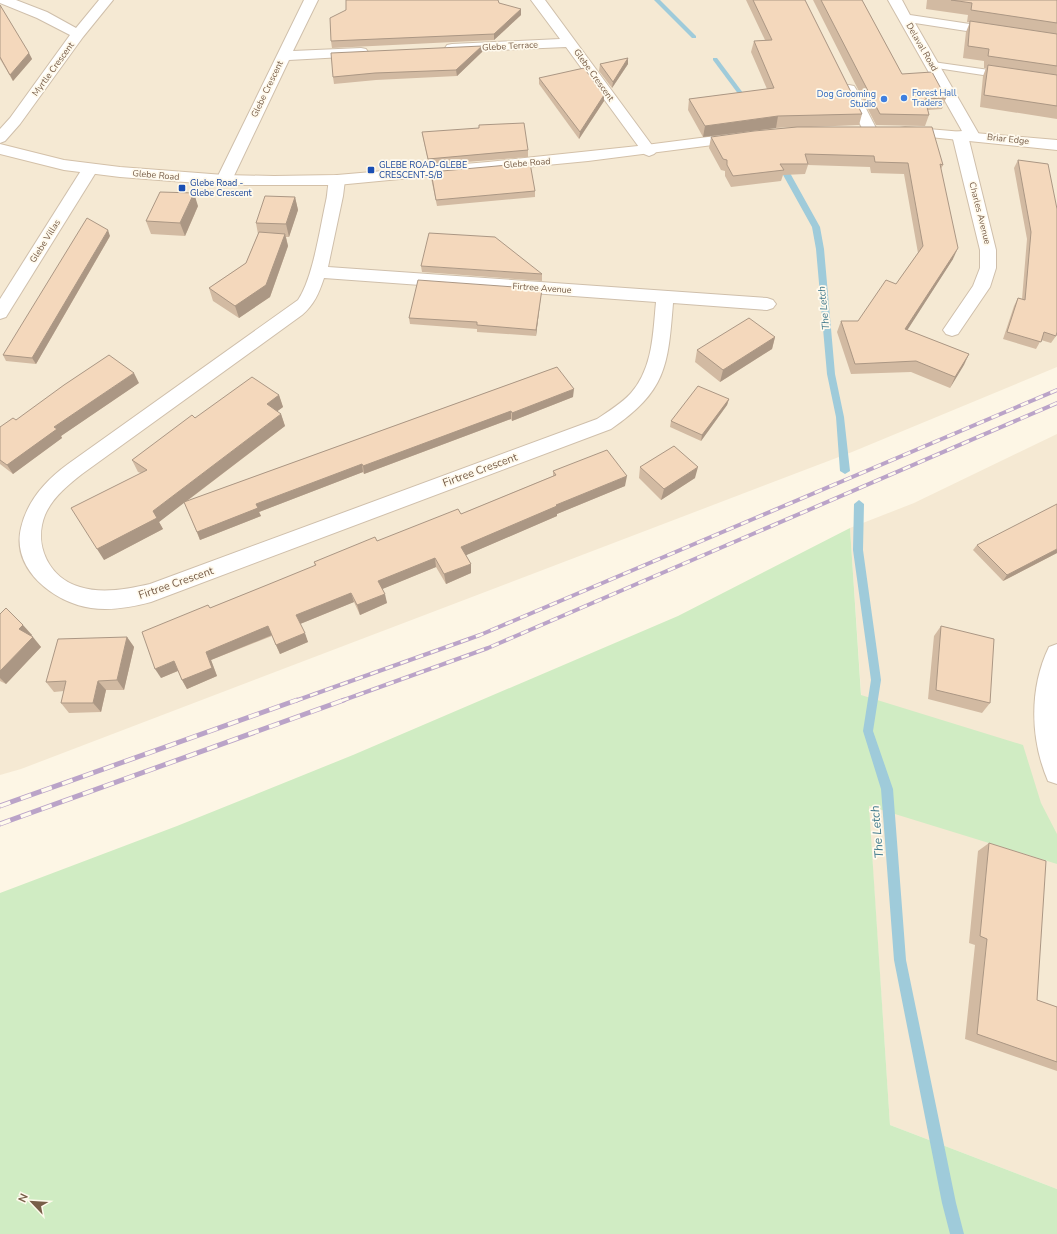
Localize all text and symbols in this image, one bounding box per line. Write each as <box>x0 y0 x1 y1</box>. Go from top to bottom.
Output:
street label: Delaval Road <box>903 21 941 73</box>
street label: Myrtle Crescent <box>29 39 77 98</box>
street label: Glebe Terrace <box>482 39 538 53</box>
street label: Glebe Crescent <box>571 46 617 104</box>
street label: Glebe Crescent <box>248 58 286 119</box>
place label: Forest Hall Traders <box>912 87 957 109</box>
place label: Dog Grooming Studio <box>817 88 876 110</box>
marker: Forest Hall Traders <box>899 93 909 103</box>
marker: Dog Grooming Studio <box>879 94 889 104</box>
street label: Briar Edge <box>986 131 1030 147</box>
street label: Glebe Road <box>503 155 551 171</box>
place label: GLEBE ROAD-GLEBE CRESCENT-S/B <box>379 159 467 181</box>
marker: GLEBE ROAD-GLEBE CRESCENT-S/B <box>366 165 376 175</box>
street label: Glebe Road <box>132 167 180 183</box>
place label: Glebe Road - Glebe Crescent <box>190 177 253 199</box>
street label: Charles Avenue <box>966 181 994 246</box>
marker: Glebe Road - Glebe Crescent <box>177 183 187 193</box>
street label: Glebe Villas <box>27 217 63 265</box>
street label: Firtree Avenue <box>512 280 572 296</box>
water label: The Letch <box>815 285 833 331</box>
street label: Firtree Crescent <box>441 449 520 490</box>
street label: Firtree Crescent <box>136 563 216 603</box>
water label: The Letch <box>867 805 887 859</box>
north arrow <box>12 1182 52 1222</box>
text: N <box>15 1191 32 1205</box>

